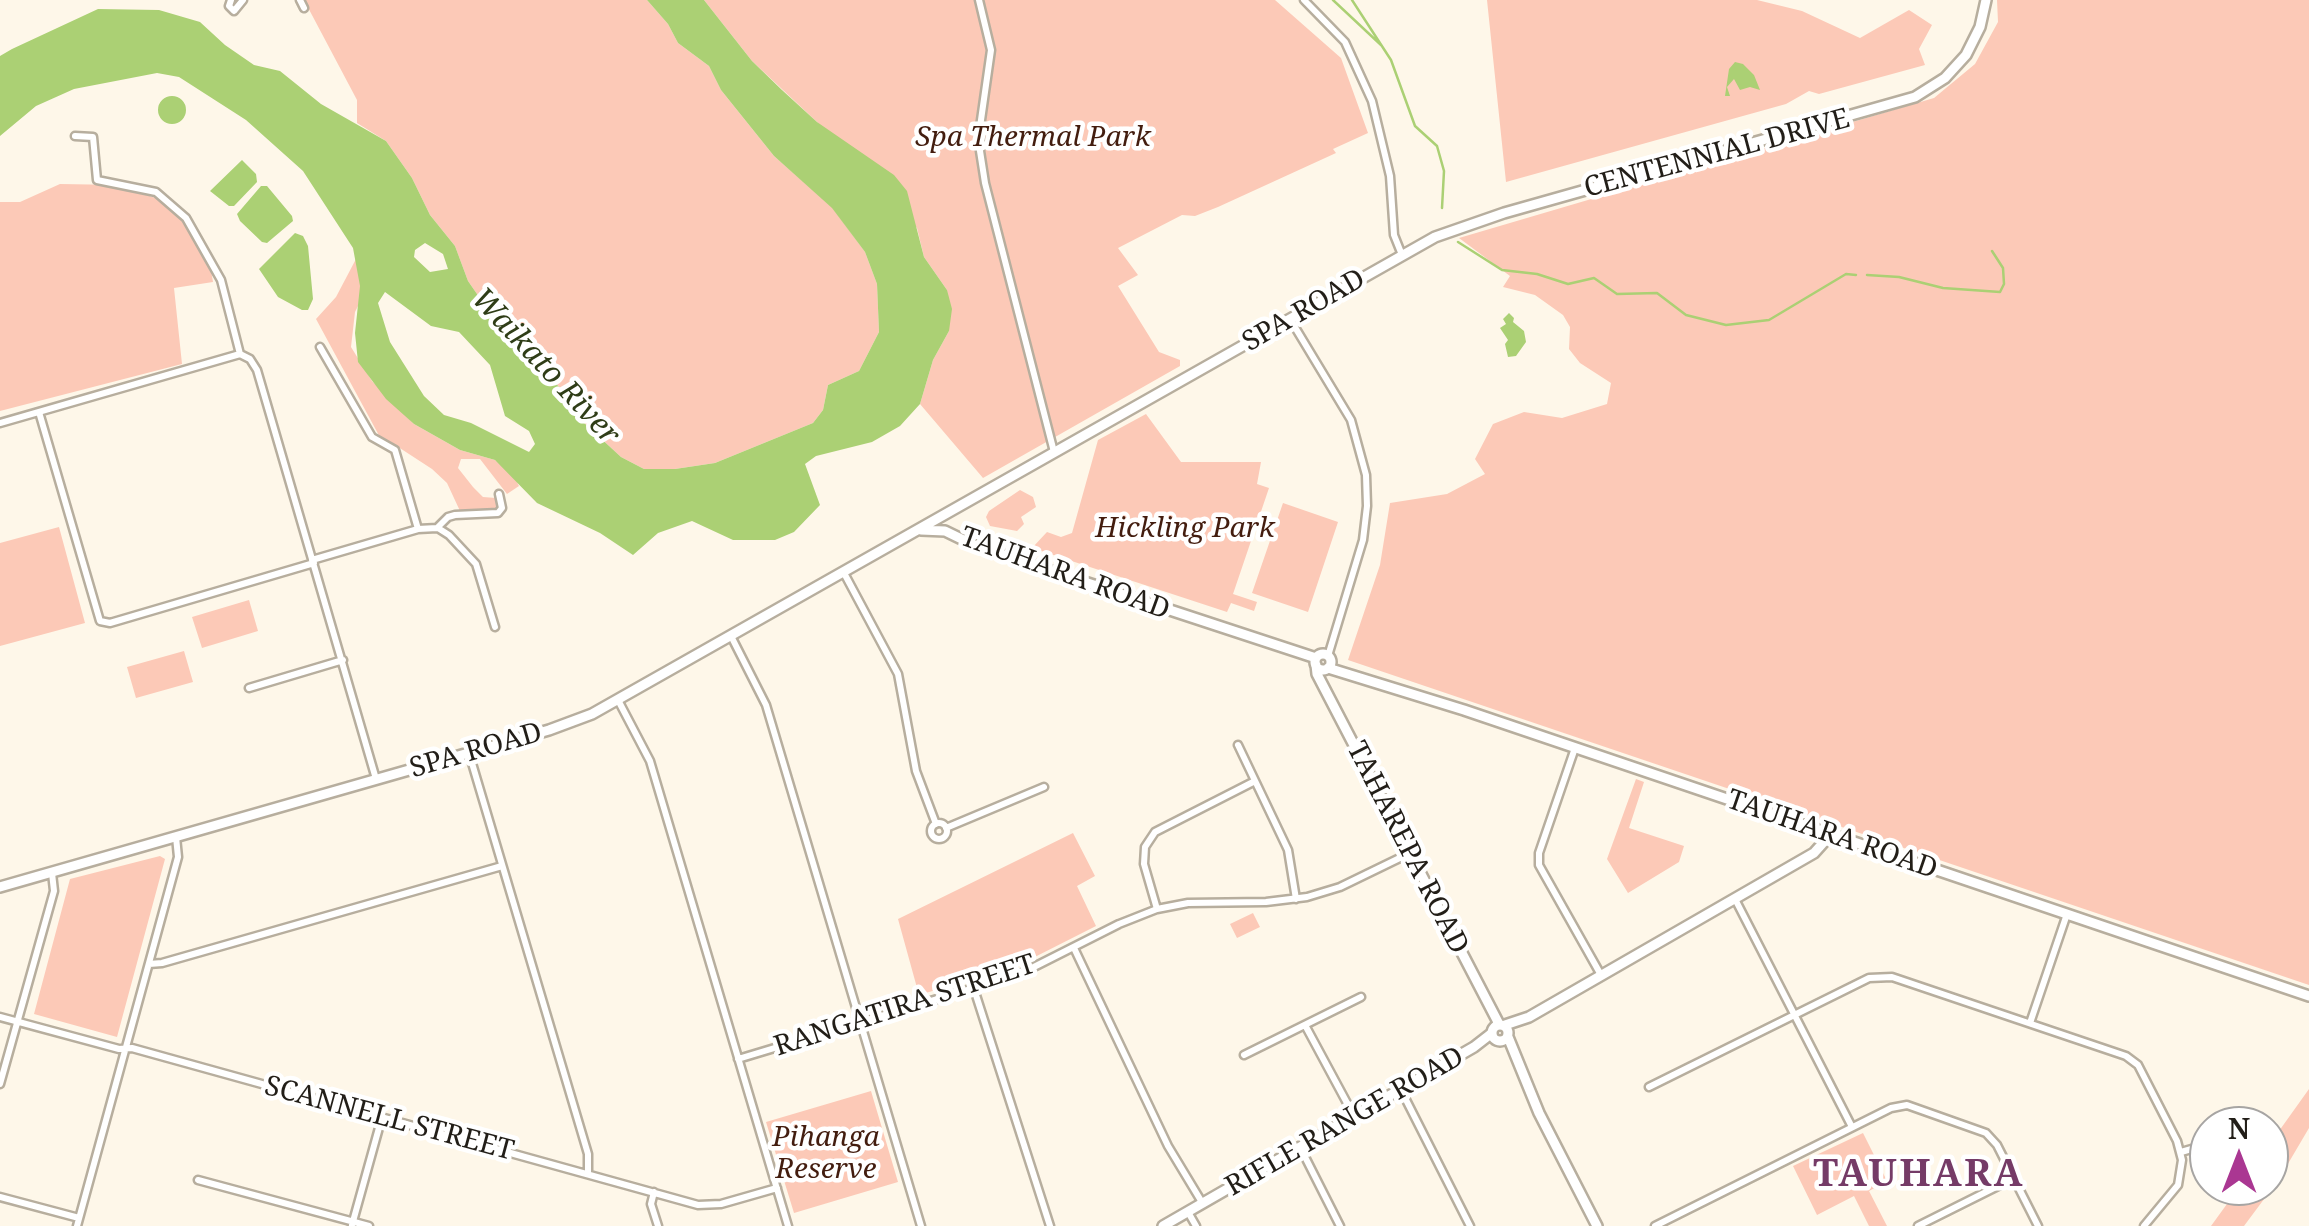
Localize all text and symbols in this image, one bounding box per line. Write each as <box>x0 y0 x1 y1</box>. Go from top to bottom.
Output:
street label: CENTENNIAL DRIVE <box>1581 102 1853 206</box>
park label: Spa Thermal Park <box>915 121 1151 155</box>
street label: SPA ROAD <box>1237 262 1371 360</box>
water label: Waikato River <box>463 281 627 453</box>
park label: Hickling Park <box>1095 512 1275 546</box>
street label: TAUHARA ROAD <box>956 521 1174 627</box>
street label: SPA ROAD <box>406 716 546 786</box>
street label: TAHAREPA ROAD <box>1339 736 1475 960</box>
street label: TAUHARA ROAD <box>1722 783 1942 887</box>
street label: RANGATIRA STREET <box>770 948 1040 1064</box>
street label: RIFLE RANGE ROAD <box>1220 1040 1470 1204</box>
street label: SCANNELL STREET <box>261 1070 517 1168</box>
north arrow <box>2189 1106 2289 1206</box>
text: N <box>2228 1109 2250 1147</box>
park label: Pihanga Reserve <box>772 1121 880 1187</box>
district label: TAUHARA <box>1813 1152 2025 1198</box>

